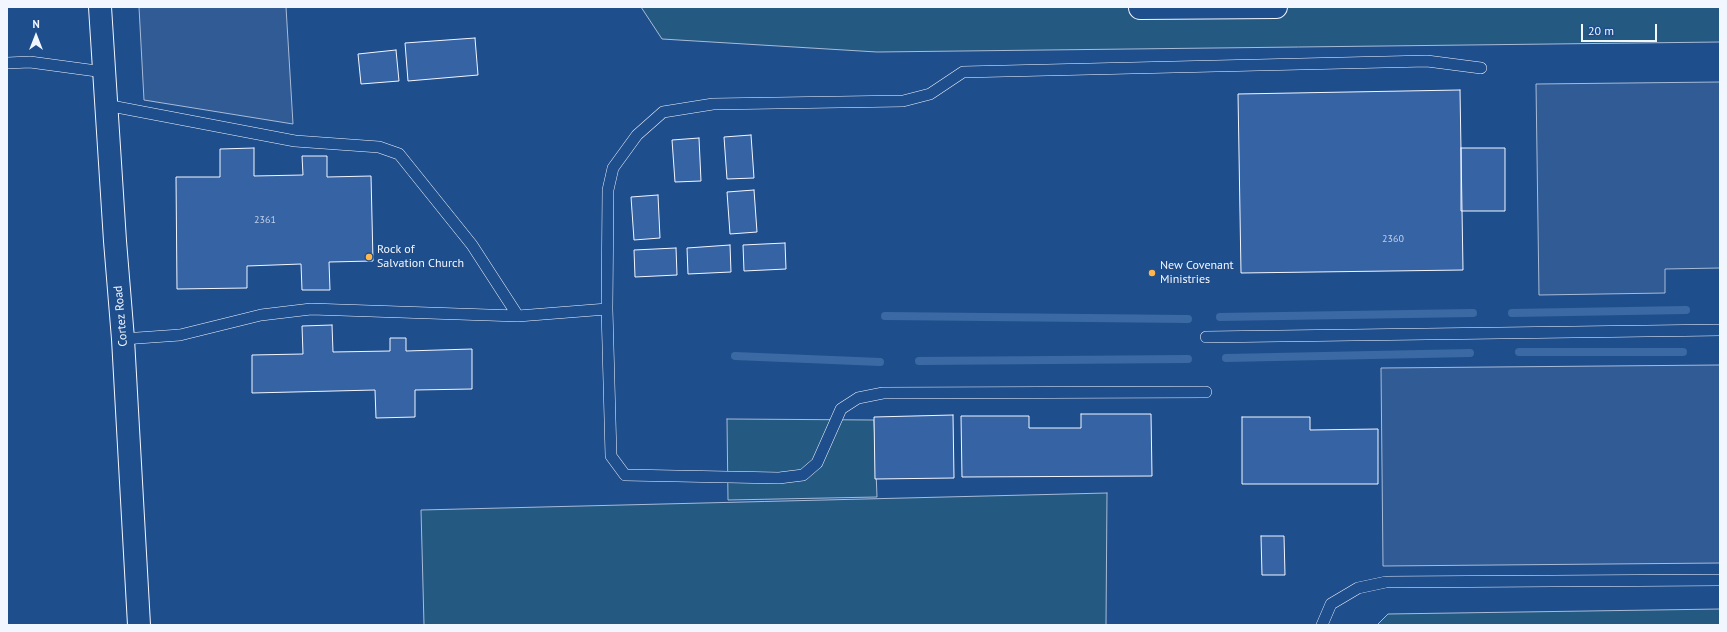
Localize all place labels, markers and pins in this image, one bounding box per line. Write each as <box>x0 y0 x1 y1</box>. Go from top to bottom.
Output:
place label: Rock of Salvation Church <box>377 243 464 271</box>
marker: Rock of Salvation Church <box>364 252 374 262</box>
place label: New Covenant Ministries <box>1160 259 1234 287</box>
marker: New Covenant Ministries <box>1147 268 1157 278</box>

